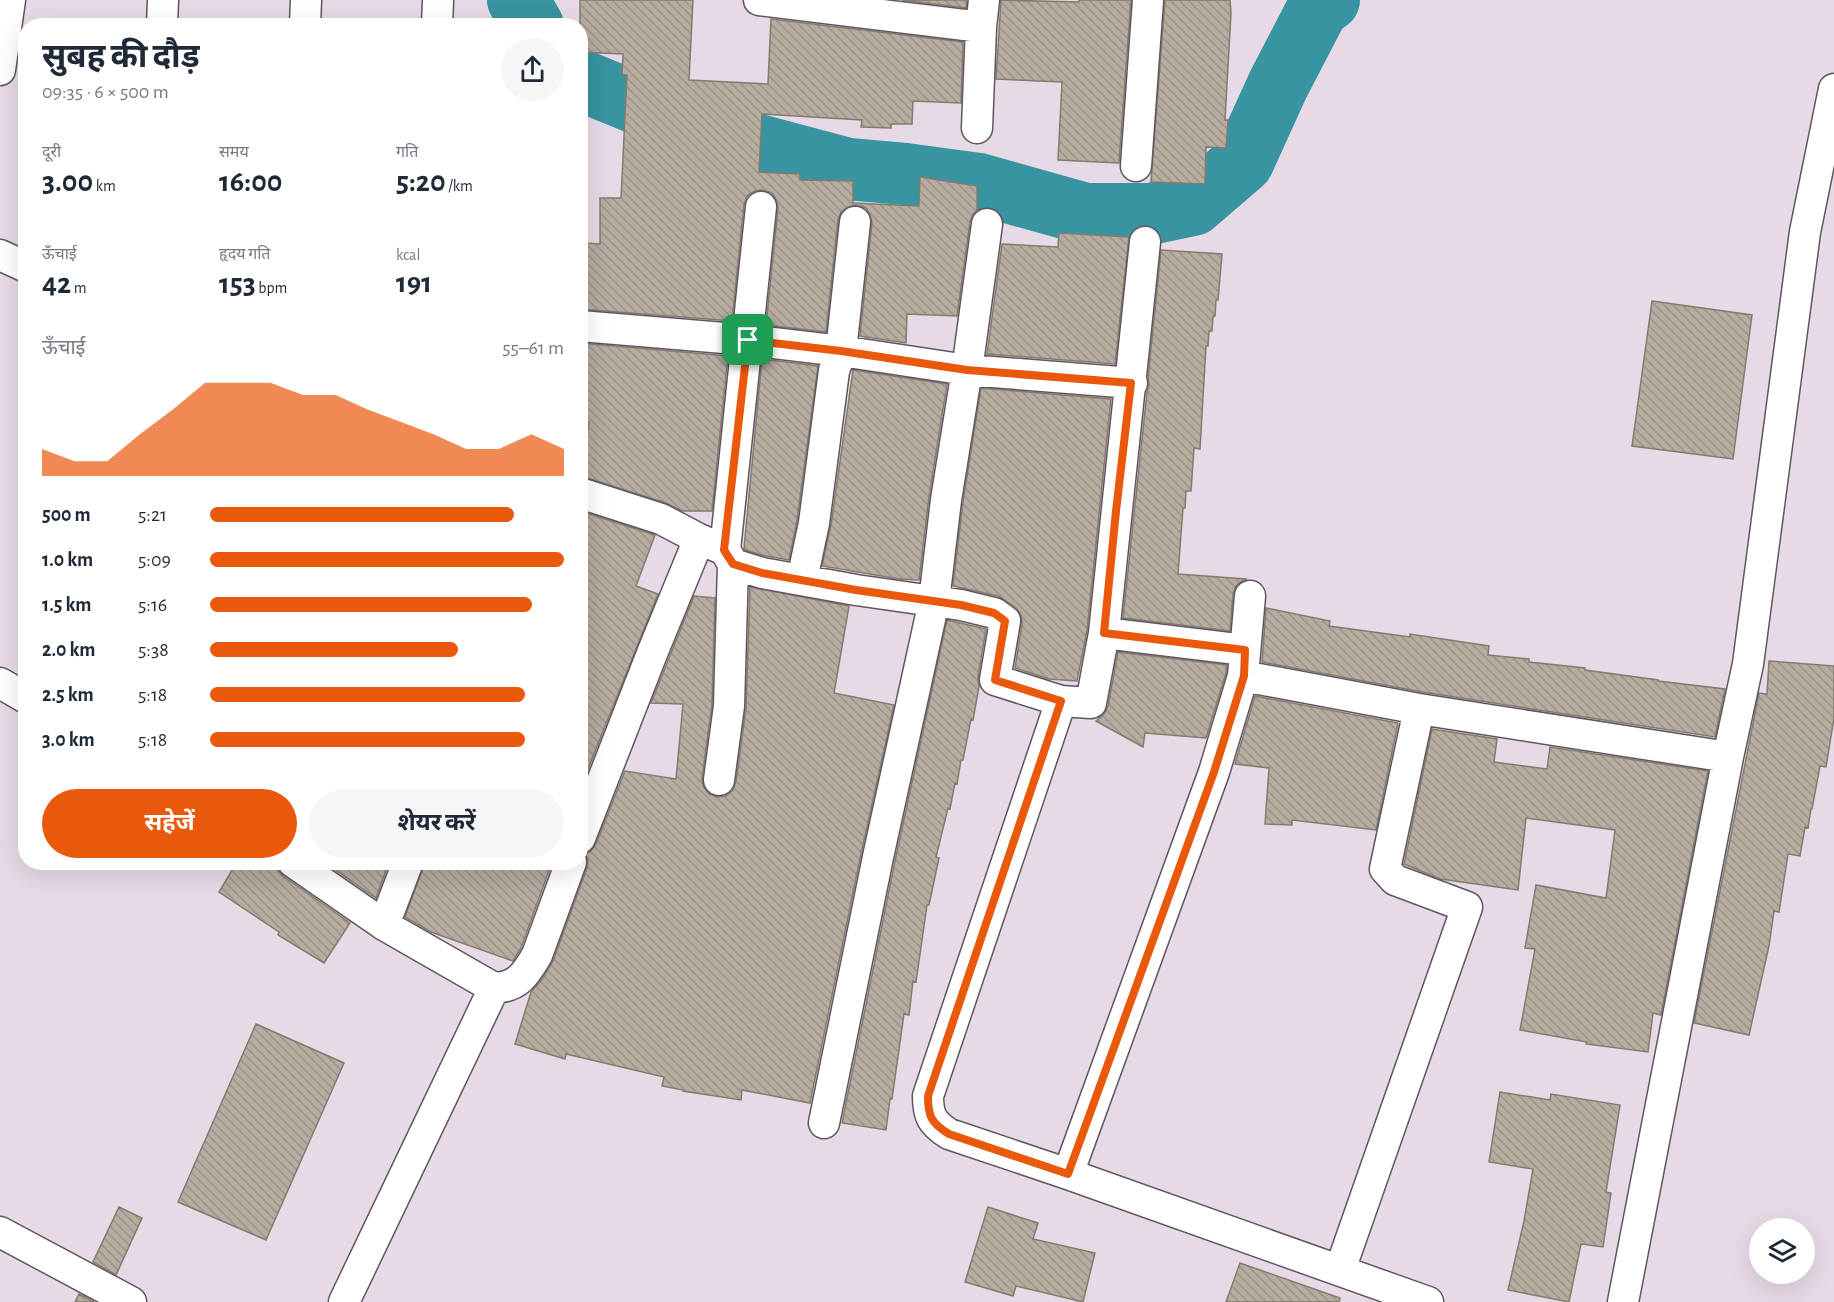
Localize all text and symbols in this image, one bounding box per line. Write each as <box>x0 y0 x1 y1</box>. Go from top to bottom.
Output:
button: share <box>501 38 564 101</box>
text: सुबह की दौड़ <box>42 41 200 74</box>
text: 09:35 · 6 × 500 m <box>42 82 169 102</box>
text: दूरी <box>42 144 61 160</box>
text: समय <box>219 144 249 160</box>
text: गति <box>396 144 418 160</box>
text: 3.00 <box>42 167 93 197</box>
text: 16:00 <box>219 167 282 197</box>
text: 5:20 <box>396 167 446 197</box>
text: km <box>93 178 116 194</box>
text: /km <box>446 178 473 194</box>
text: ऊँचाई <box>42 246 77 262</box>
text: हृदय गति <box>219 246 271 262</box>
text: kcal <box>396 247 420 263</box>
text: 191 <box>396 268 432 298</box>
text: 42 <box>42 269 71 299</box>
text: 153 <box>219 269 256 299</box>
text: m <box>71 280 87 296</box>
text: bpm <box>256 280 287 296</box>
pin <box>722 314 773 365</box>
icon: arrive <box>731 323 764 356</box>
text: ऊँचाई <box>42 338 85 358</box>
text: 55–61 m <box>502 338 564 358</box>
text: 500 m <box>42 505 91 525</box>
text: 5:21 <box>138 505 167 525</box>
text: 1.0 km <box>42 550 93 570</box>
text: 5:09 <box>138 550 171 570</box>
text: 1.5 km <box>42 595 91 615</box>
text: 5:16 <box>138 595 167 615</box>
text: 2.0 km <box>42 640 95 660</box>
text: 5:38 <box>138 640 169 660</box>
text: 2.5 km <box>42 685 94 705</box>
text: 5:18 <box>138 685 167 705</box>
text: 3.0 km <box>42 730 95 750</box>
text: 5:18 <box>138 730 167 750</box>
button: सहेजें <box>42 789 297 858</box>
button: शेयर करें <box>309 789 564 858</box>
map controls <box>1749 1218 1815 1284</box>
button: layers <box>1749 1218 1815 1284</box>

